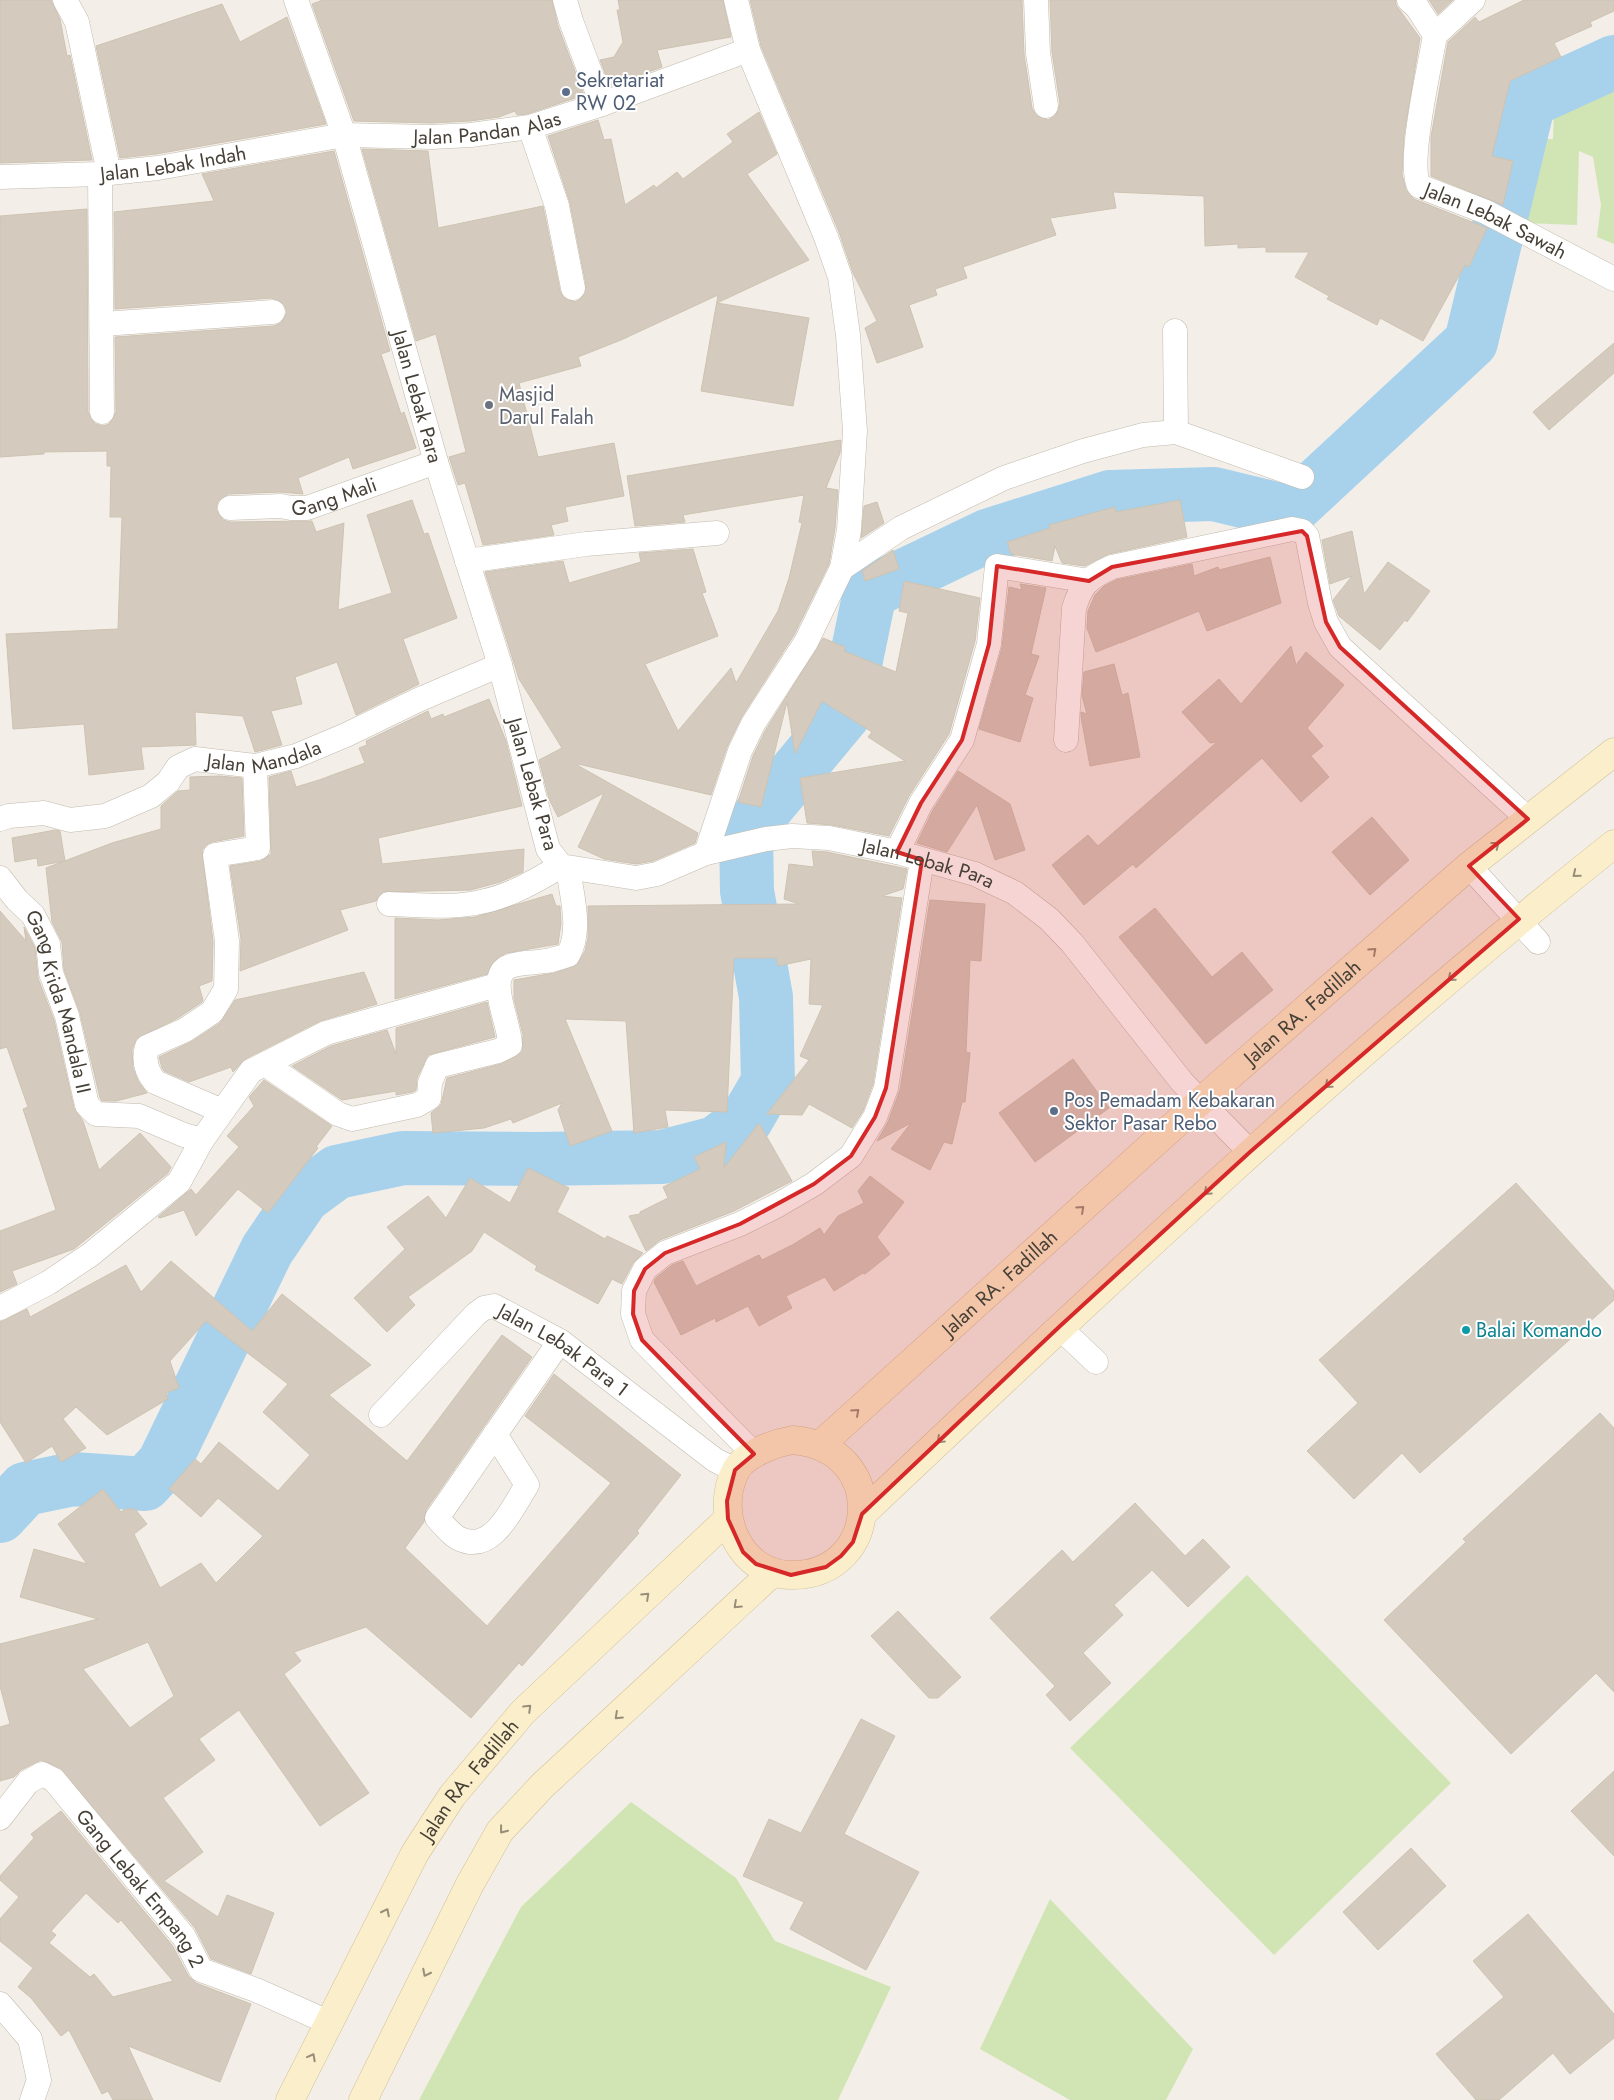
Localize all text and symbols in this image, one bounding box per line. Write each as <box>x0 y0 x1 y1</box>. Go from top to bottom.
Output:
place label: Sekretariat RW 02 <box>576 66 664 118</box>
marker: Sekretariat RW 02 <box>560 86 572 98</box>
street label: Jalan Pandan Alas <box>410 104 565 152</box>
street label: Jalan Lebak Indah <box>96 139 249 189</box>
street label: Jalan Lebak Sawah <box>1417 174 1572 267</box>
street label: Jalan Lebak Para <box>384 324 450 466</box>
place label: Masjid Darul Falah <box>499 380 594 432</box>
marker: Masjid Darul Falah <box>483 399 495 411</box>
street label: Gang Mali <box>291 470 381 523</box>
street label: Jalan Lebak Para <box>499 712 565 854</box>
street label: Jalan Mandala <box>202 733 326 781</box>
street label: Jalan Lebak Para <box>856 830 999 896</box>
one-way arrow <box>1490 841 1499 850</box>
one-way arrow <box>1572 868 1582 877</box>
street label: Gang Krida Mandala II <box>18 905 98 1096</box>
one-way arrow <box>1367 948 1376 957</box>
street label: Jalan RA. Fadillah <box>1235 953 1367 1074</box>
one-way arrow <box>1448 972 1457 981</box>
one-way arrow <box>1325 1079 1334 1088</box>
place label: Pos Pemadam Kebakaran Sektor Pasar Rebo <box>1064 1086 1275 1138</box>
marker: Pos Pemadam Kebakaran Sektor Pasar Rebo <box>1048 1105 1060 1117</box>
one-way arrow <box>1203 1186 1212 1195</box>
one-way arrow <box>1075 1206 1084 1215</box>
street label: Jalan RA. Fadillah <box>933 1223 1064 1345</box>
street label: Jalan Lebak Para 1 <box>490 1295 635 1404</box>
place label: Balai Komando <box>1476 1316 1602 1345</box>
marker: Balai Komando <box>1460 1324 1472 1336</box>
one-way arrow <box>851 1409 860 1418</box>
one-way arrow <box>936 1434 945 1443</box>
one-way arrow <box>640 1593 649 1602</box>
one-way arrow <box>734 1599 743 1608</box>
one-way arrow <box>522 1705 531 1714</box>
one-way arrow <box>615 1710 624 1719</box>
street label: Jalan RA. Fadillah <box>411 1713 526 1849</box>
street label: Gang Lebak Empang 2 <box>69 1803 211 1973</box>
one-way arrow <box>499 1824 508 1833</box>
one-way arrow <box>380 1908 390 1917</box>
one-way arrow <box>422 1967 432 1976</box>
one-way arrow <box>306 2053 316 2062</box>

